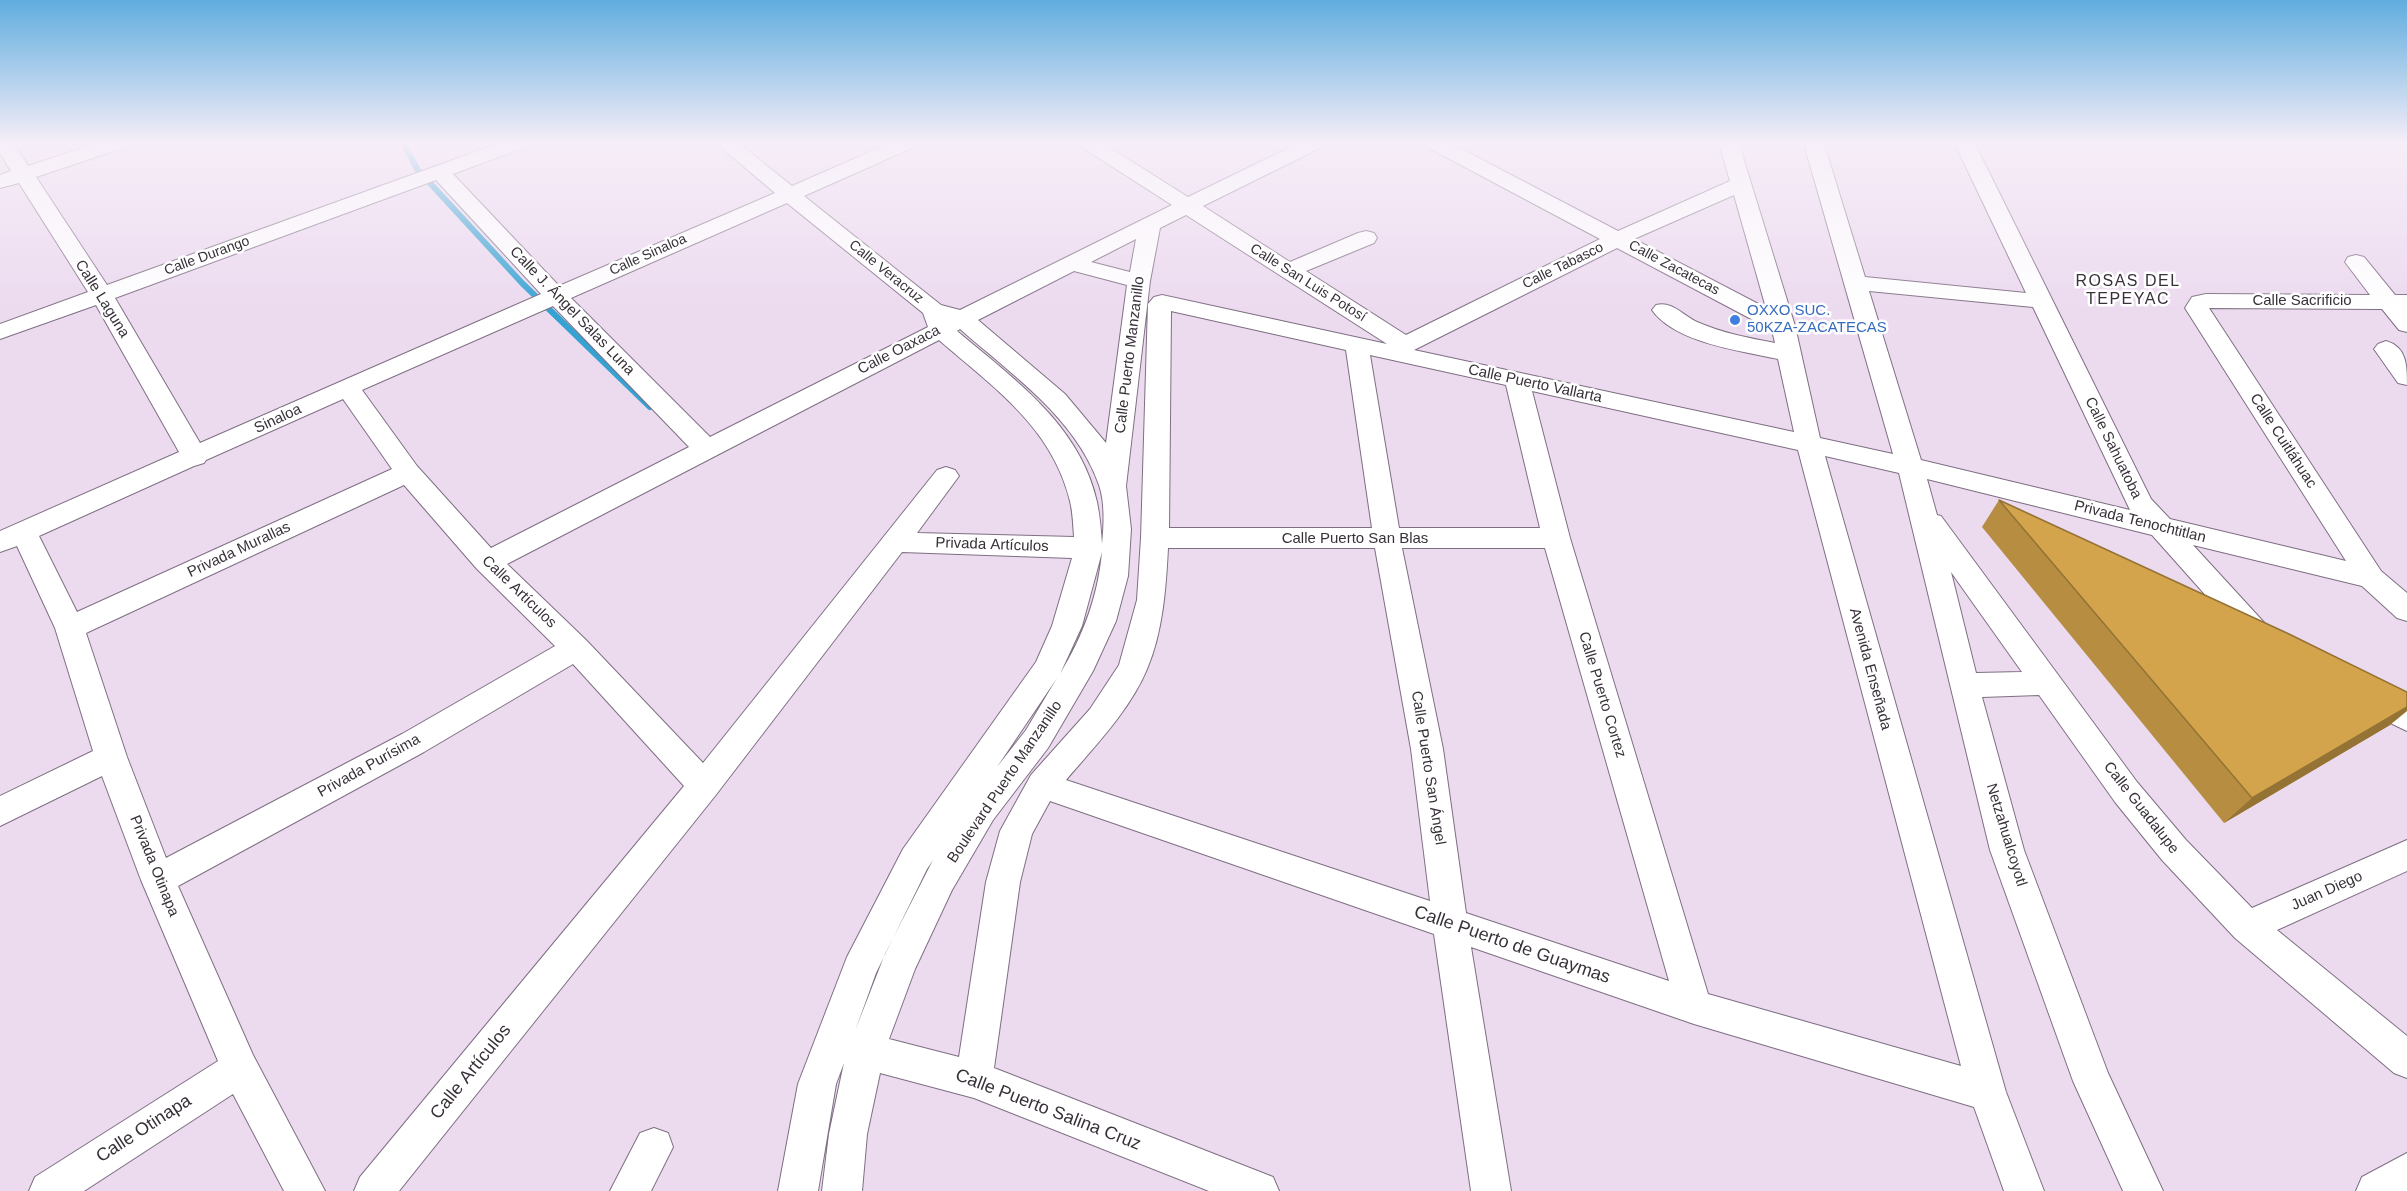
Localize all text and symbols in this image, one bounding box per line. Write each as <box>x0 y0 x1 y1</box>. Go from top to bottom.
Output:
street label: Calle Sinaloa <box>607 231 689 279</box>
street label: Calle Durango <box>162 233 252 279</box>
street label: Calle Veracruz <box>845 237 927 307</box>
street label: Calle Zacatecas <box>1626 237 1722 299</box>
street label: Calle Tabasco <box>1520 239 1606 293</box>
street label: Calle San Luis Potosí <box>1247 240 1369 326</box>
street label: Calle J. Ángel Salas Luna <box>506 243 638 379</box>
street label: Calle Laguna <box>71 257 133 341</box>
district label: ROSAS DEL TEPEYAC <box>2075 272 2181 310</box>
street label: Calle Puerto Manzanillo <box>1111 275 1149 435</box>
street label: Calle Sacrificio <box>2252 292 2352 310</box>
place label: OXXO SUC. 50KZA-ZACATECAS <box>1747 302 1887 337</box>
marker: OXXO SUC. 50KZA-ZACATECAS <box>1728 313 1742 327</box>
street label: Calle Oaxaca <box>855 322 943 378</box>
street label: Calle Puerto Vallarta <box>1466 361 1604 407</box>
street label: Calle Cuitláhuac <box>2246 390 2320 492</box>
street label: Calle Sahuatoba <box>2081 394 2145 502</box>
street label: Sinaloa <box>252 400 304 438</box>
street label: Privada Tenochtitlan <box>2072 497 2208 547</box>
street label: Privada Murallas <box>185 518 293 582</box>
street label: Calle Puerto San Blas <box>1282 530 1428 548</box>
street label: Privada Artículos <box>935 534 1049 556</box>
street label: Calle Artículos <box>478 552 560 632</box>
street label: Avenida Enseñada <box>1845 606 1895 732</box>
street label: Calle Puerto Cortez <box>1574 630 1630 760</box>
street label: Calle Puerto San Ángel <box>1407 690 1449 846</box>
street label: Boulevard Puerto Manzanillo <box>944 697 1066 867</box>
street label: Privada Purísima <box>315 730 423 802</box>
street label: Calle Guadalupe <box>2100 758 2182 858</box>
street label: Netzahualcoyotl <box>1982 781 2030 889</box>
street label: Privada Otinapa <box>126 813 182 919</box>
street label: Juan Diego <box>2289 867 2365 915</box>
street label: Calle Puerto de Guaymas <box>1411 901 1613 989</box>
street label: Calle Artículos <box>426 1020 516 1124</box>
street label: Calle Puerto Salina Cruz <box>952 1065 1144 1155</box>
street label: Calle Otinapa <box>92 1090 196 1168</box>

